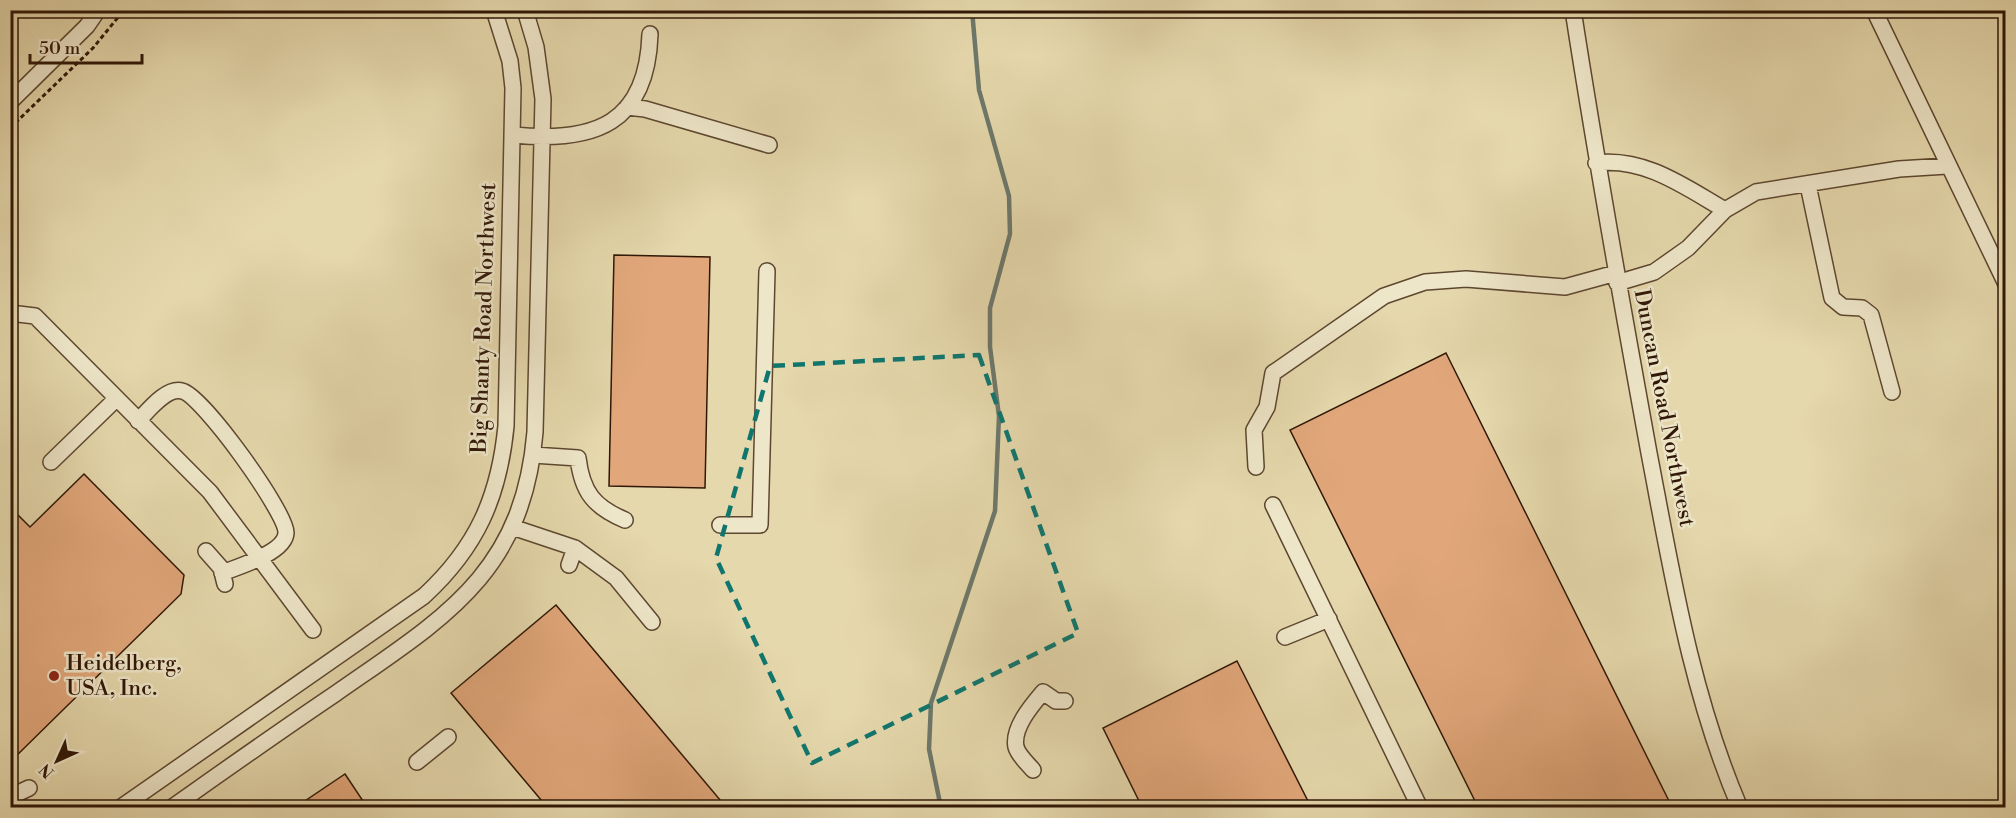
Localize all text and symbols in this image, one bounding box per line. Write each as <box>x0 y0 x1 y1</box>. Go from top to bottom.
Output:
scale bar <box>30 27 142 65</box>
text: 50 m <box>39 37 81 60</box>
street label: Big Shanty Road Northwest <box>466 182 502 455</box>
street label: Duncan Road Northwest <box>1628 287 1700 529</box>
place label: Heidelberg, USA, Inc. <box>66 650 182 702</box>
marker: Heidelberg, USA, Inc. <box>47 669 61 683</box>
north arrow <box>27 731 87 791</box>
text: N <box>35 759 59 782</box>

